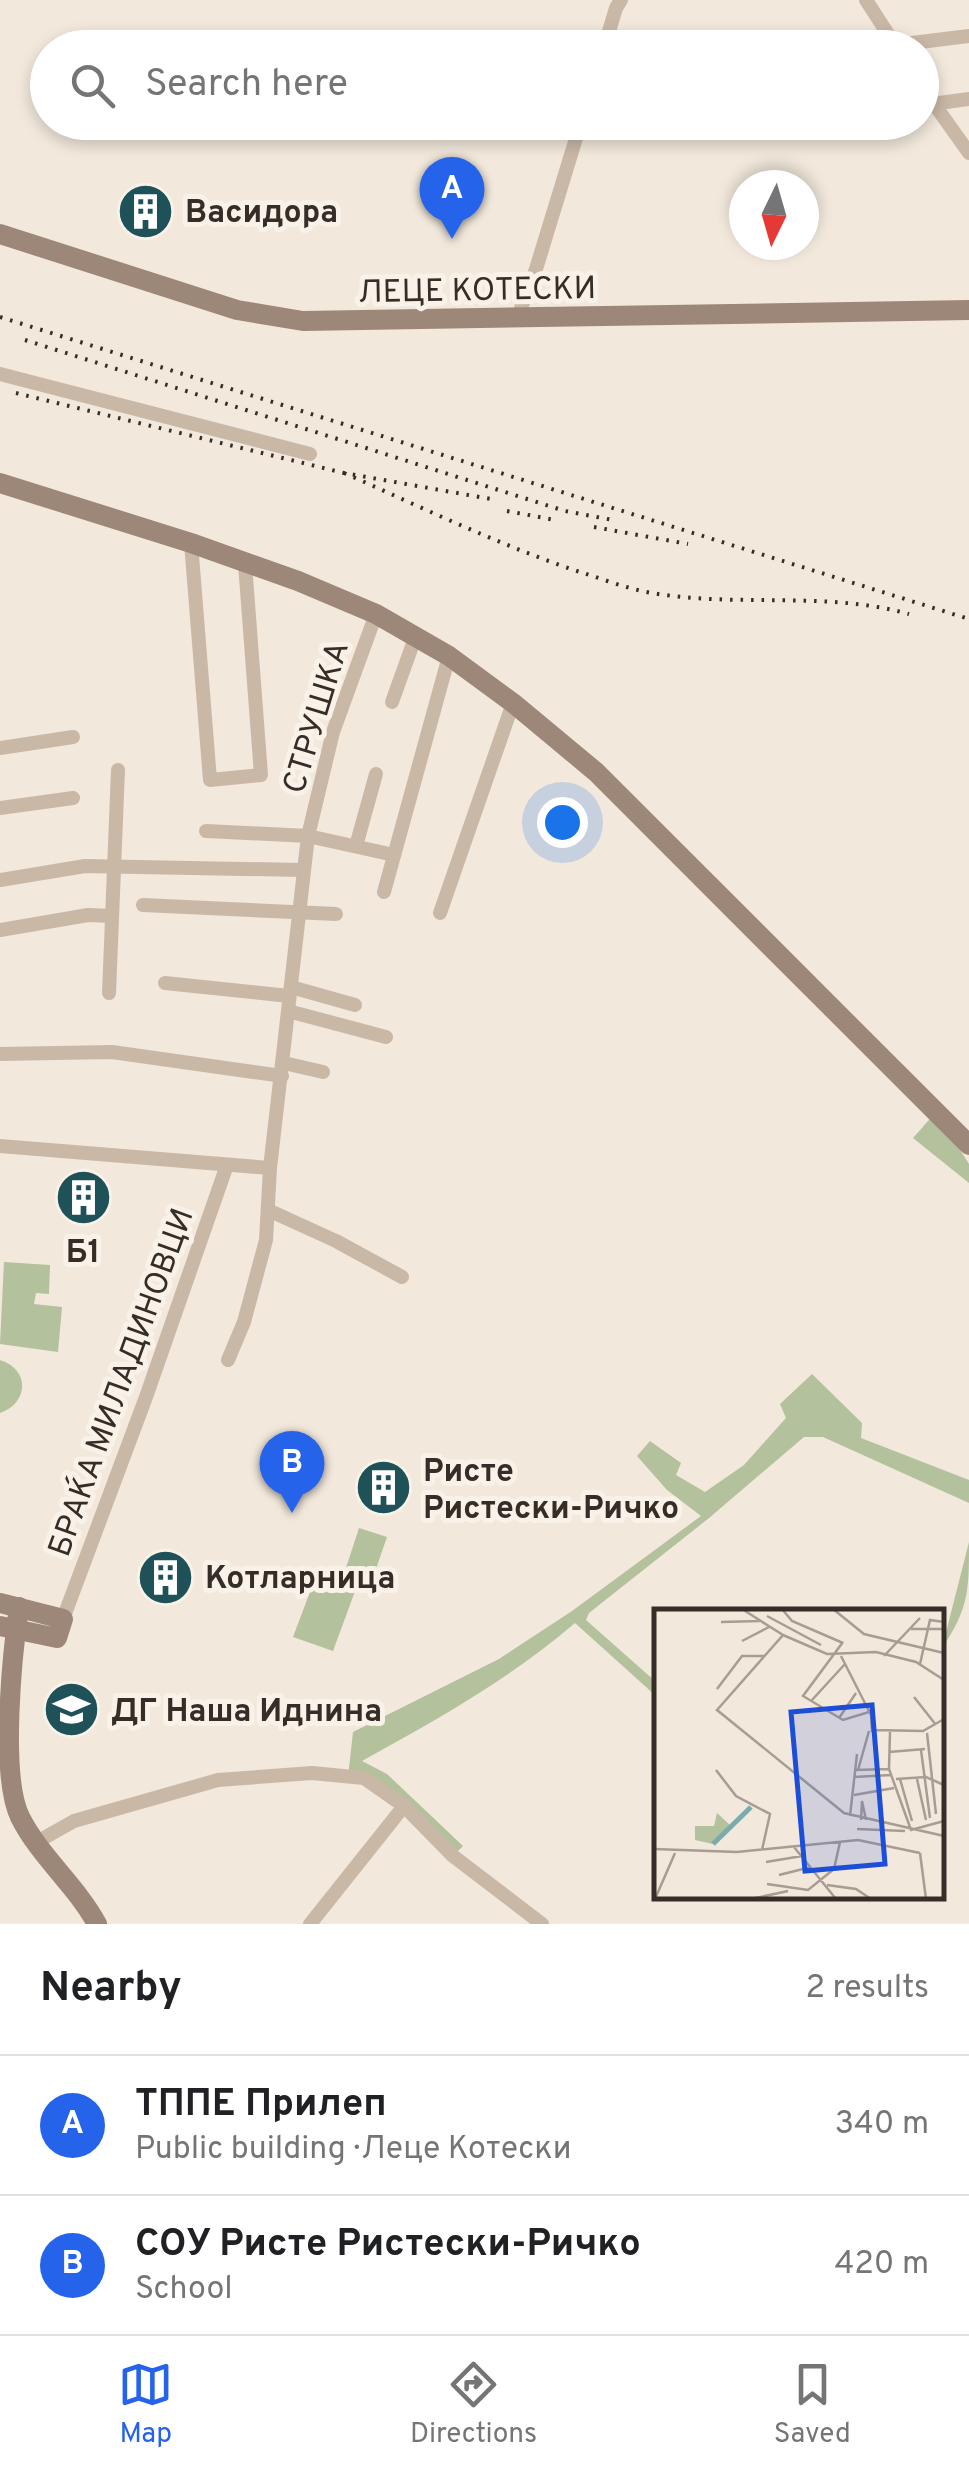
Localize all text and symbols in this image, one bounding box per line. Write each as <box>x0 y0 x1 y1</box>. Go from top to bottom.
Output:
search box <box>30 30 939 140</box>
icon: search <box>65 58 120 113</box>
text: Search here <box>145 61 348 110</box>
pin: A <box>420 156 484 239</box>
north arrow <box>729 170 819 260</box>
building icon: Васидора <box>116 181 176 241</box>
place label: Васидора <box>185 194 338 234</box>
street label: ЛЕЦЕ КОТЕСКИ <box>358 270 597 314</box>
street label: СТРУШКА <box>276 637 360 799</box>
your location <box>537 797 588 848</box>
building icon: Б1 <box>53 1167 113 1227</box>
street label: БРАЌА МИЛАДИНОВЦИ <box>39 1203 204 1563</box>
place label: Б1 <box>66 1234 100 1274</box>
pin: B <box>260 1430 324 1513</box>
place label: Ристе Ристески-Ричко <box>423 1453 679 1530</box>
building icon: Ристе Ристески-Ричко <box>354 1458 414 1518</box>
building icon: Котларница <box>136 1547 196 1607</box>
place label: Котларница <box>205 1560 395 1600</box>
inset map <box>654 1609 944 1899</box>
school or university icon: ДГ Наша Иднина <box>42 1680 102 1740</box>
place label: ДГ Наша Иднина <box>111 1693 382 1733</box>
text: Nearby <box>40 1963 182 2016</box>
text: 2 results <box>805 1969 929 2009</box>
text: ТППЕ Прилеп <box>135 2081 387 2130</box>
text: A <box>61 2105 84 2145</box>
text: 340 m <box>835 2105 929 2145</box>
text: Public building · Леце Котески <box>135 2130 572 2170</box>
text: СОУ Ристе Ристески-Ричко <box>135 2221 641 2270</box>
text: B <box>61 2245 84 2285</box>
text: 420 m <box>834 2245 929 2285</box>
text: School <box>135 2270 233 2310</box>
tab: Map <box>118 2357 173 2453</box>
tab: Directions <box>410 2357 537 2453</box>
tab: Saved <box>774 2357 851 2453</box>

